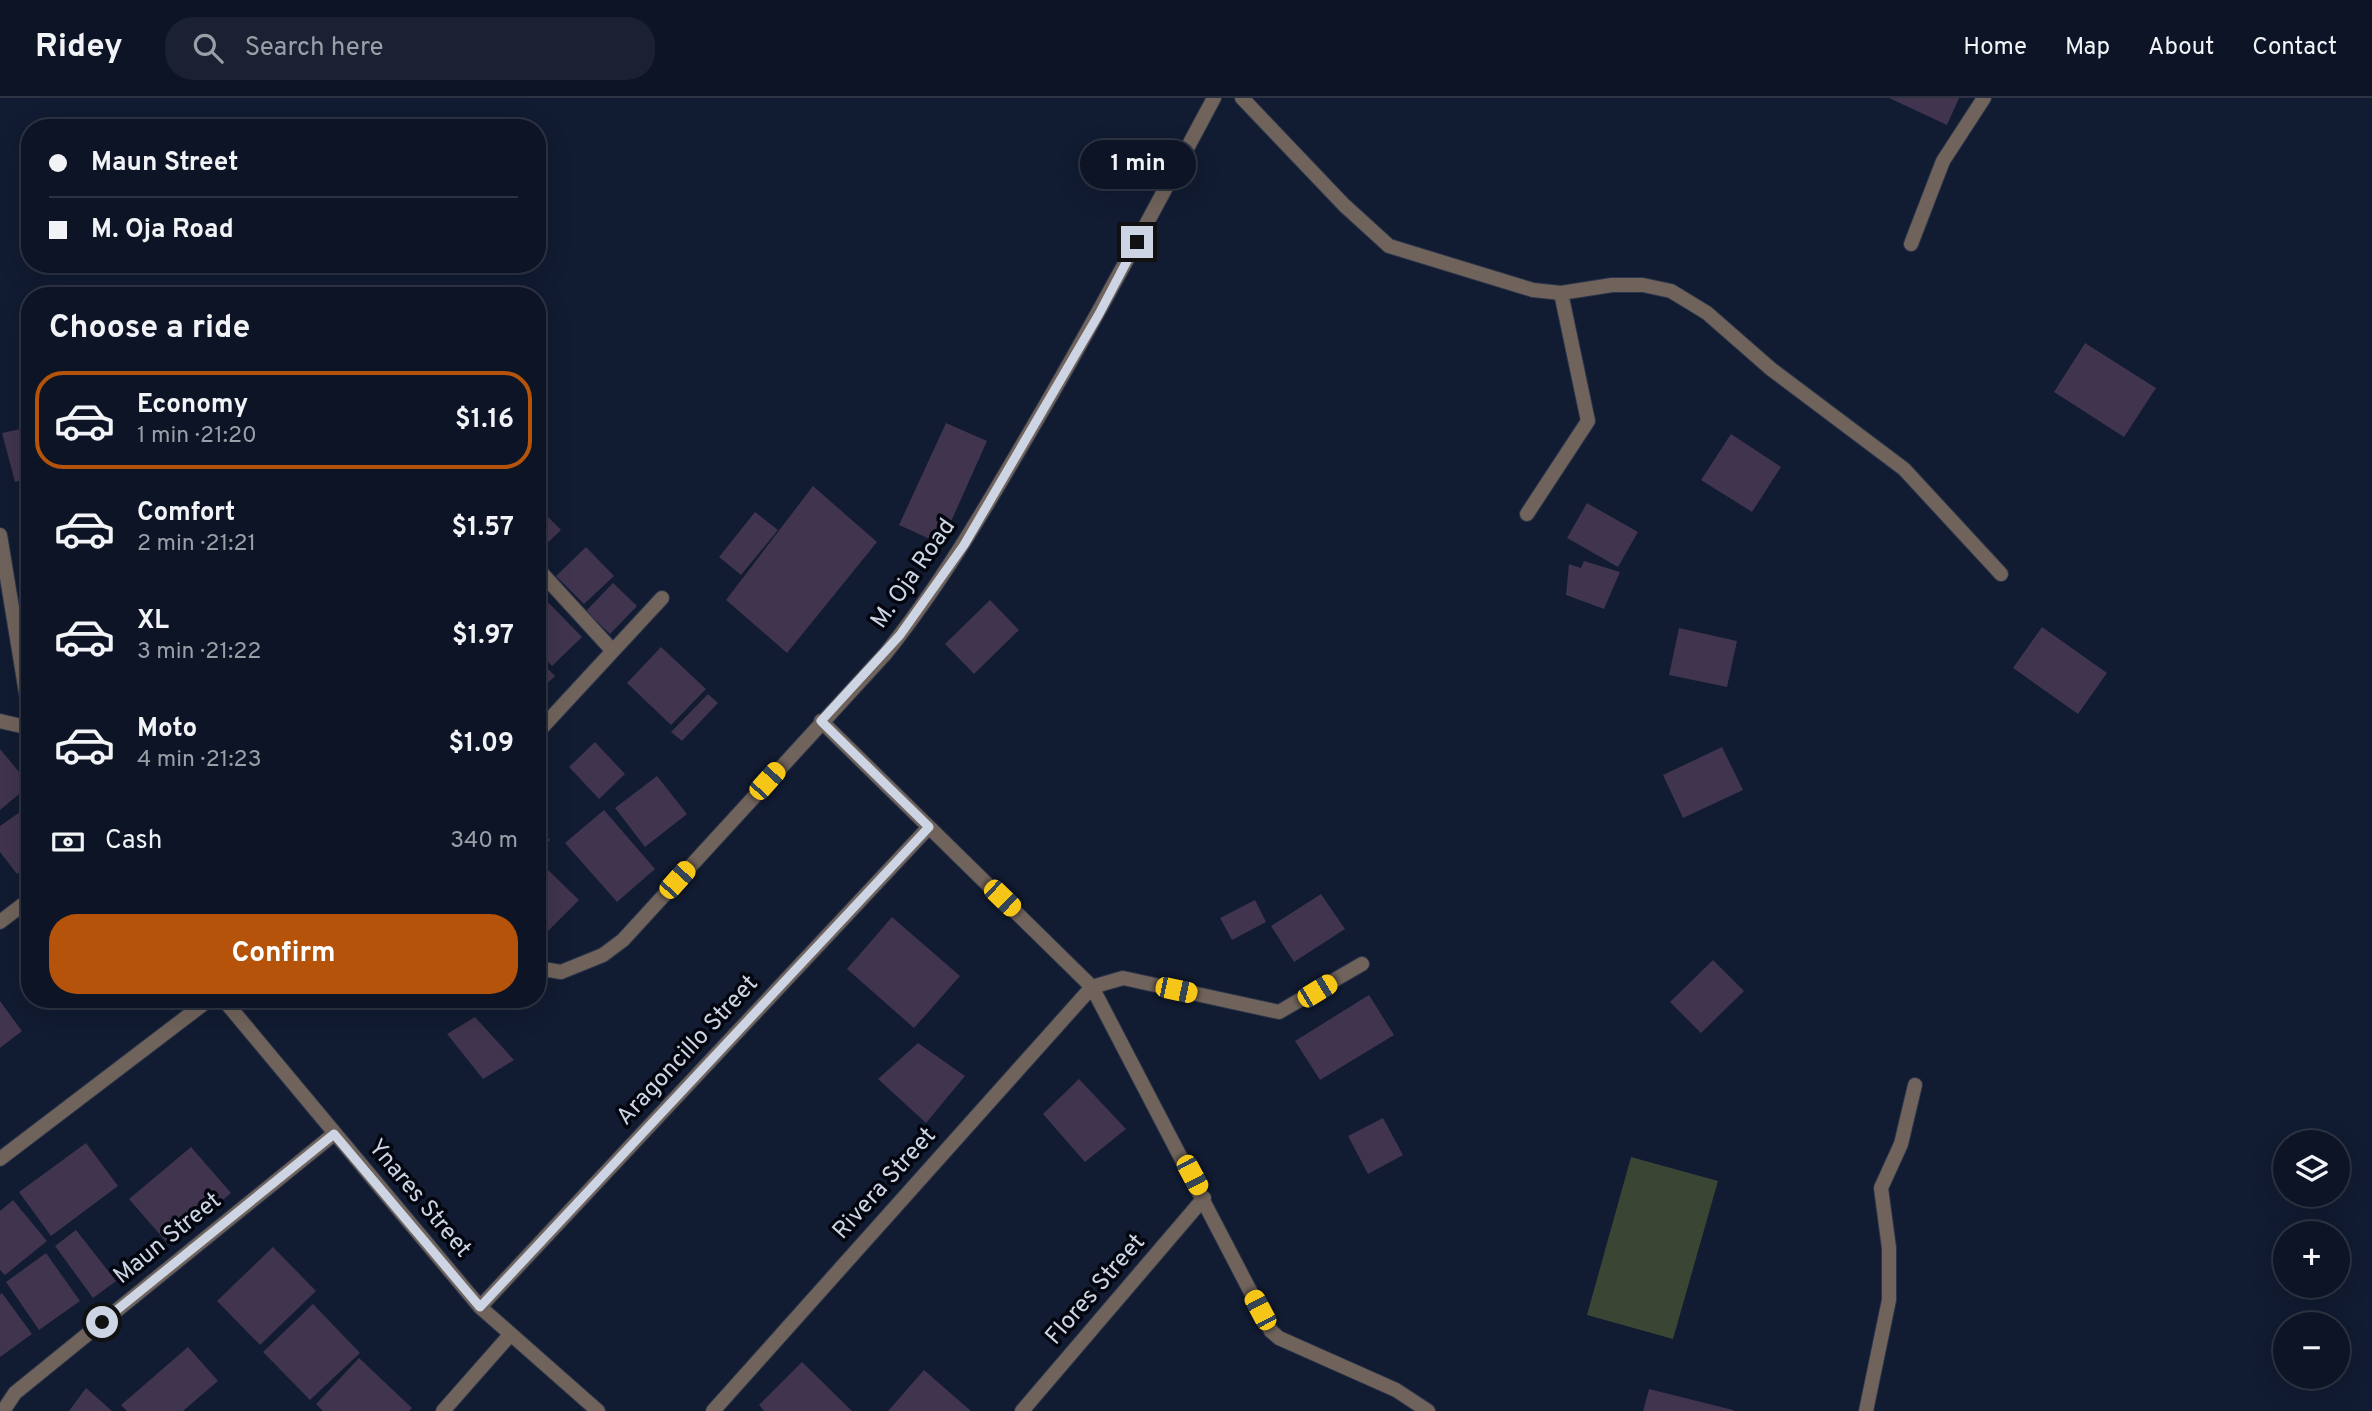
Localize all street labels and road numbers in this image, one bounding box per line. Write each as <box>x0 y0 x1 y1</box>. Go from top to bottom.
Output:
street label: M. Oja Road <box>865 513 963 635</box>
street label: Aragoncillo Street <box>611 970 765 1132</box>
street label: Rivera Street <box>827 1122 943 1246</box>
street label: Ynares Street <box>361 1134 477 1264</box>
street label: Maun Street <box>108 1186 228 1292</box>
street label: Flores Street <box>1040 1228 1152 1352</box>

